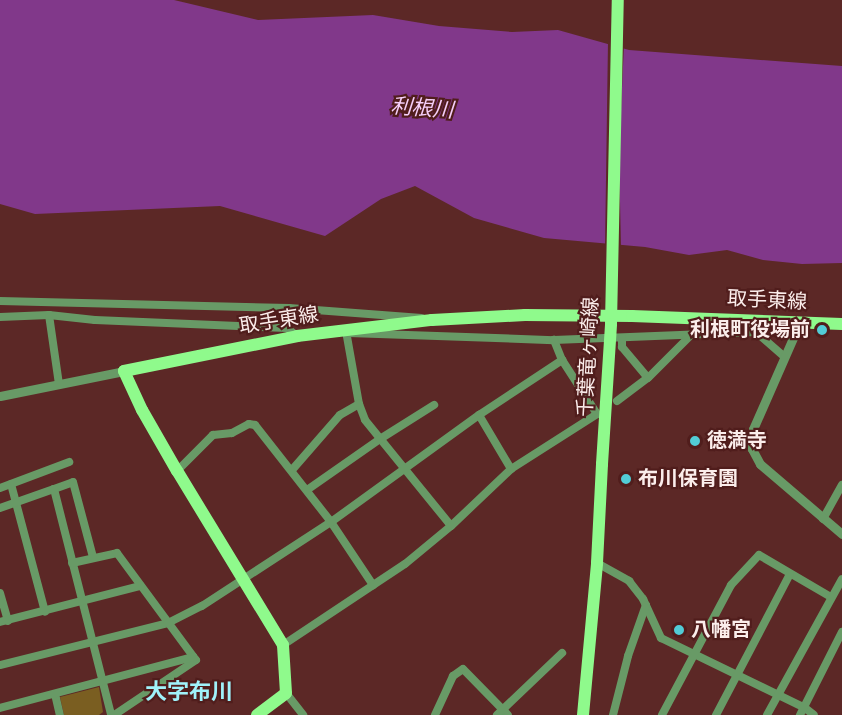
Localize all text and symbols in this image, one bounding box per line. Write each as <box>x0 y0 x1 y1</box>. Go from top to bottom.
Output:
water label: 利根川 <box>390 94 454 124</box>
street label: 取手東線 <box>726 287 808 315</box>
street label: 千葉竜ヶ崎線 <box>574 296 604 418</box>
street label: 取手東線 <box>238 303 320 339</box>
place label: 利根町役場前 <box>690 318 810 342</box>
marker: 利根町役場前 <box>815 323 829 337</box>
place label: 徳満寺 <box>707 429 767 453</box>
marker: 徳満寺 <box>688 434 702 448</box>
place label: 布川保育園 <box>638 467 738 491</box>
marker: 布川保育園 <box>619 472 633 486</box>
place label: 八幡宮 <box>691 618 751 642</box>
marker: 八幡宮 <box>672 623 686 637</box>
district label: 大字布川 <box>145 680 233 706</box>

